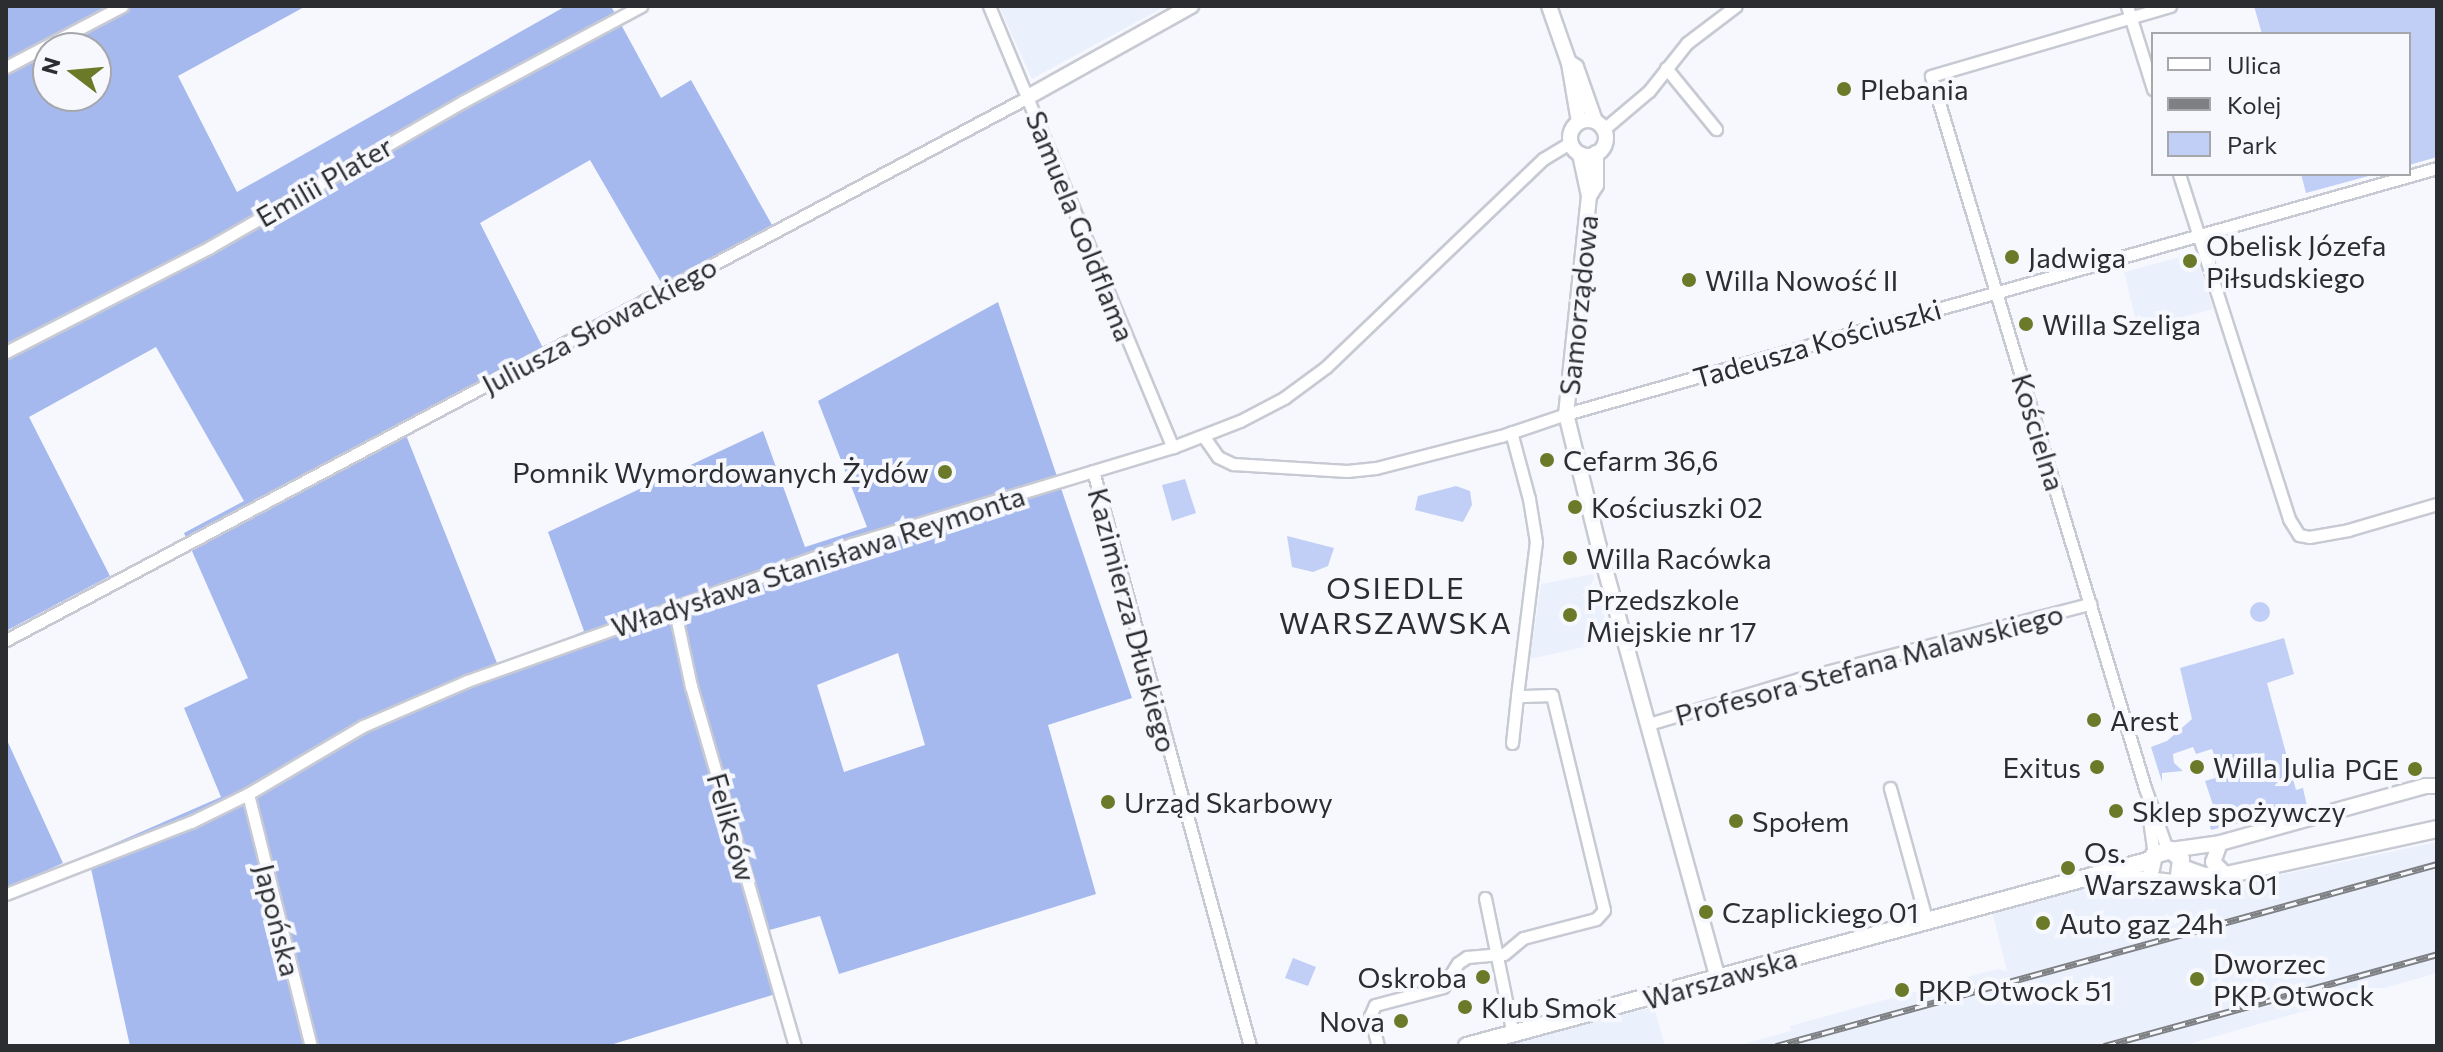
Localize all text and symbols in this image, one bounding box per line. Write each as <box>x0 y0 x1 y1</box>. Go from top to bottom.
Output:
north arrow <box>32 32 112 112</box>
legend <box>2151 32 2411 176</box>
text: Ulica <box>2227 50 2281 79</box>
text: N <box>35 54 66 77</box>
place label: Plebania <box>1860 72 1969 106</box>
marker: Plebania <box>1835 80 1853 98</box>
text: Kolej <box>2227 90 2281 119</box>
street label: Samuela Goldflama <box>1019 106 1143 346</box>
street label: Emilii Plater <box>250 129 398 233</box>
text: Park <box>2227 130 2277 159</box>
street label: Samorządowa <box>1552 213 1604 397</box>
place label: Obelisk Józefa Piłsudskiego <box>2206 228 2387 294</box>
place label: Jadwiga <box>2028 240 2126 274</box>
marker: Jadwiga <box>2003 248 2021 266</box>
street label: Juliusza Słowackiego <box>476 249 722 401</box>
marker: Obelisk Józefa Piłsudskiego <box>2181 252 2199 270</box>
place label: Willa Nowość II <box>1705 263 1898 297</box>
marker: Willa Nowość II <box>1680 271 1698 289</box>
street label: Tadeusza Kościuszki <box>1689 292 1945 394</box>
place label: Willa Szeliga <box>2042 307 2201 341</box>
marker: Willa Szeliga <box>2017 315 2035 333</box>
street label: Kościelna <box>2005 369 2073 495</box>
place label: Cefarm 36,6 <box>1563 443 1719 477</box>
marker: Cefarm 36,6 <box>1538 451 1556 469</box>
place label: Pomnik Wymordowanych Żydów <box>512 455 929 489</box>
marker: Pomnik Wymordowanych Żydów <box>936 463 954 481</box>
street label: Władysława Stanisława Reymonta <box>607 478 1029 644</box>
street label: Kazimierza Dłuskiego <box>1082 484 1184 756</box>
place label: Kościuszki 02 <box>1591 490 1763 524</box>
marker: Kościuszki 02 <box>1566 498 1584 516</box>
place label: Willa Racówka <box>1586 541 1772 575</box>
marker: Willa Racówka <box>1561 549 1579 567</box>
district label: OSIEDLE WARSZAWSKA <box>1279 569 1513 640</box>
place label: Przedszkole Miejskie nr 17 <box>1586 582 1757 648</box>
street label: Profesora Stefana Malawskiego <box>1671 596 2067 732</box>
marker: Przedszkole Miejskie nr 17 <box>1561 606 1579 624</box>
place label: Arest <box>2110 703 2179 737</box>
marker: Arest <box>2085 711 2103 729</box>
place label: Exitus <box>2002 750 2081 784</box>
place label: Willa Julia <box>2213 750 2336 784</box>
place label: PGE <box>2344 752 2399 786</box>
marker: Exitus <box>2088 758 2106 776</box>
marker: Willa Julia <box>2188 758 2206 776</box>
marker: PGE <box>2406 760 2424 778</box>
street label: Feliksów <box>701 769 763 885</box>
place label: Urząd Skarbowy <box>1124 785 1333 819</box>
marker: Urząd Skarbowy <box>1099 793 1117 811</box>
place label: Sklep spożywczy <box>2132 794 2346 828</box>
marker: Sklep spożywczy <box>2107 802 2125 820</box>
place label: Społem <box>1752 804 1849 838</box>
marker: Społem <box>1727 812 1745 830</box>
place label: Os. Warszawska 01 <box>2084 835 2278 901</box>
marker: Os. Warszawska 01 <box>2059 859 2077 877</box>
street label: Japońska <box>248 860 308 980</box>
place label: Czaplickiego 01 <box>1722 895 1919 929</box>
marker: Czaplickiego 01 <box>1697 903 1715 921</box>
place label: Auto gaz 24h <box>2059 906 2224 940</box>
marker: Auto gaz 24h <box>2034 914 2052 932</box>
street label: Warszawska <box>1639 940 1801 1016</box>
place label: Dworzec PKP Otwock <box>2213 946 2374 1012</box>
place label: Oskroba <box>1358 960 1467 994</box>
marker: Oskroba <box>1474 968 1492 986</box>
marker: Dworzec PKP Otwock <box>2188 970 2206 988</box>
place label: PKP Otwock 51 <box>1918 973 2113 1007</box>
marker: PKP Otwock 51 <box>1893 981 1911 999</box>
place label: Klub Smok <box>1481 990 1617 1024</box>
marker: Klub Smok <box>1456 998 1474 1016</box>
place label: Nova <box>1319 1004 1385 1038</box>
marker: Nova <box>1392 1012 1410 1030</box>

